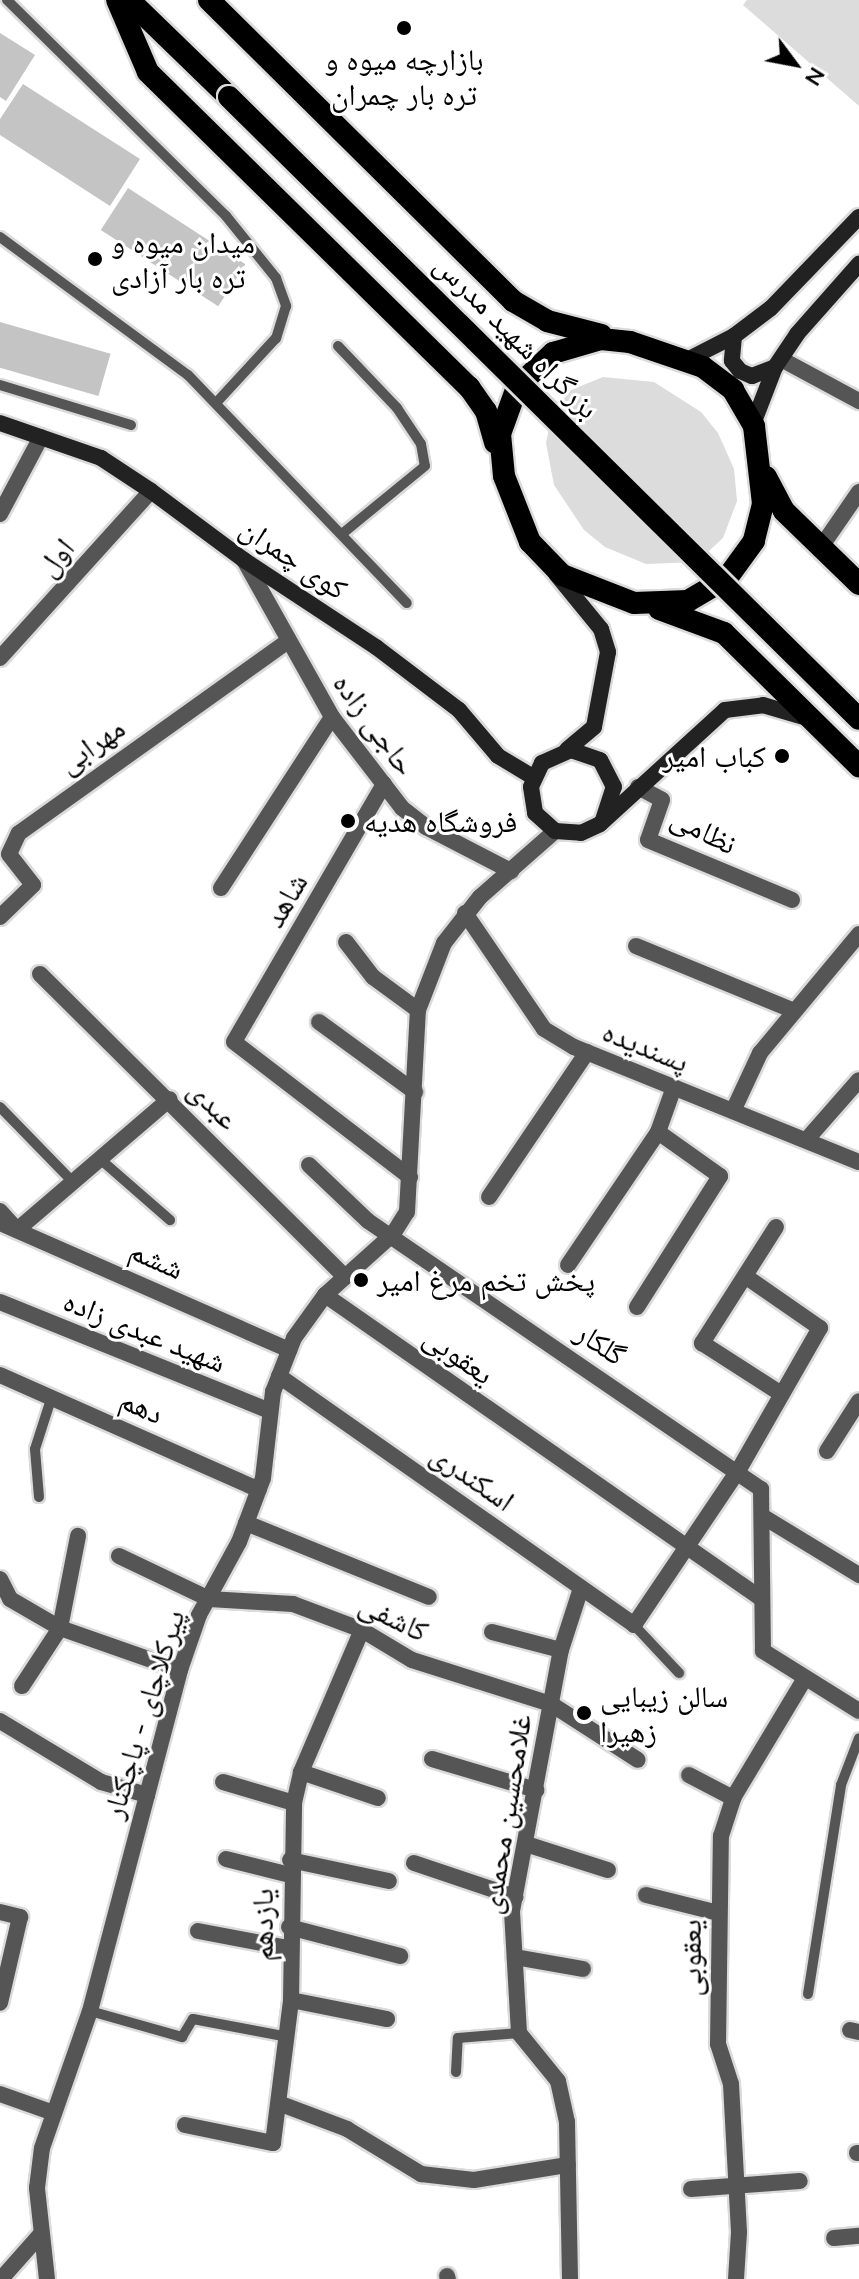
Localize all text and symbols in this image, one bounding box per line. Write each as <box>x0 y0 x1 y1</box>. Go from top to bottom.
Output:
marker: بازارچه میوه و تره بار چمران <box>395 19 413 37</box>
north arrow <box>755 24 835 104</box>
place label: بازارچه میوه و تره بار چمران <box>324 41 484 112</box>
text: N <box>799 62 832 91</box>
place label: میدان میوه و تره بار آزادی <box>111 224 255 294</box>
street label: بزرگراه شهید مدرس <box>427 246 607 426</box>
marker: میدان میوه و تره بار آزادی <box>86 250 104 268</box>
street label: کوی چمران <box>234 509 354 607</box>
street label: اول <box>29 530 81 584</box>
street label: حاجی زاده <box>326 666 424 782</box>
street label: مهرابی <box>51 709 131 781</box>
place label: کباب امیر <box>662 738 766 774</box>
marker: کباب امیر <box>773 747 791 765</box>
street label: نظامی <box>665 798 743 862</box>
place label: فروشگاه هدیه <box>364 803 517 839</box>
marker: فروشگاه هدیه <box>339 812 357 830</box>
street label: شاهد <box>255 866 315 934</box>
street label: پسندیده <box>598 1012 694 1080</box>
street label: عبدی <box>181 1071 247 1137</box>
street label: ششم <box>124 1231 190 1287</box>
place label: پخش تخم مرغ امیر <box>377 1262 595 1298</box>
marker: پخش تخم مرغ امیر <box>352 1271 370 1289</box>
street label: شهید عبدی زاده <box>59 1282 231 1380</box>
street label: گلکار <box>569 1313 633 1373</box>
street label: یعقوبی <box>417 1318 501 1392</box>
street label: دهم <box>115 1381 169 1431</box>
street label: اسکندری <box>424 1435 522 1519</box>
street label: کاشفی <box>354 1585 434 1649</box>
street label: پیرکلاچای - پاچکنار <box>94 1605 192 1823</box>
place label: سالن زیبایی زهیرا <box>600 1678 728 1748</box>
marker: سالن زیبایی زهیرا <box>575 1704 593 1722</box>
street label: غلامحسین محمدی <box>471 1711 539 1917</box>
street label: یازدهم <box>244 1889 280 1961</box>
street label: یعقوبی <box>672 1919 708 1997</box>

